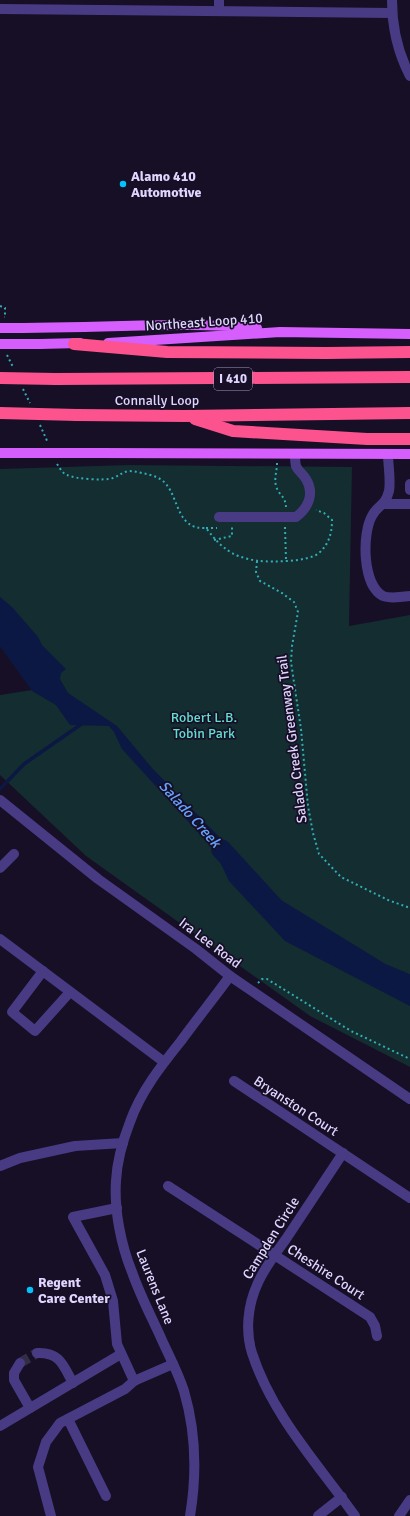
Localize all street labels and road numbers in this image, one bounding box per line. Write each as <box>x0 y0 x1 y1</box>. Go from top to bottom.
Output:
street label: Northeast Loop 410 <box>145 309 263 335</box>
road number: I 410 <box>214 368 252 390</box>
street label: Connally Loop <box>115 392 199 409</box>
street label: Salado Creek Greenway Trail <box>273 654 311 824</box>
street label: Ira Lee Road <box>176 914 244 972</box>
street label: Bryanston Court <box>251 1072 342 1140</box>
street label: Campden Circle <box>239 1194 303 1282</box>
street label: Cheshire Court <box>284 1241 368 1303</box>
street label: Laurens Lane <box>132 1247 178 1327</box>

